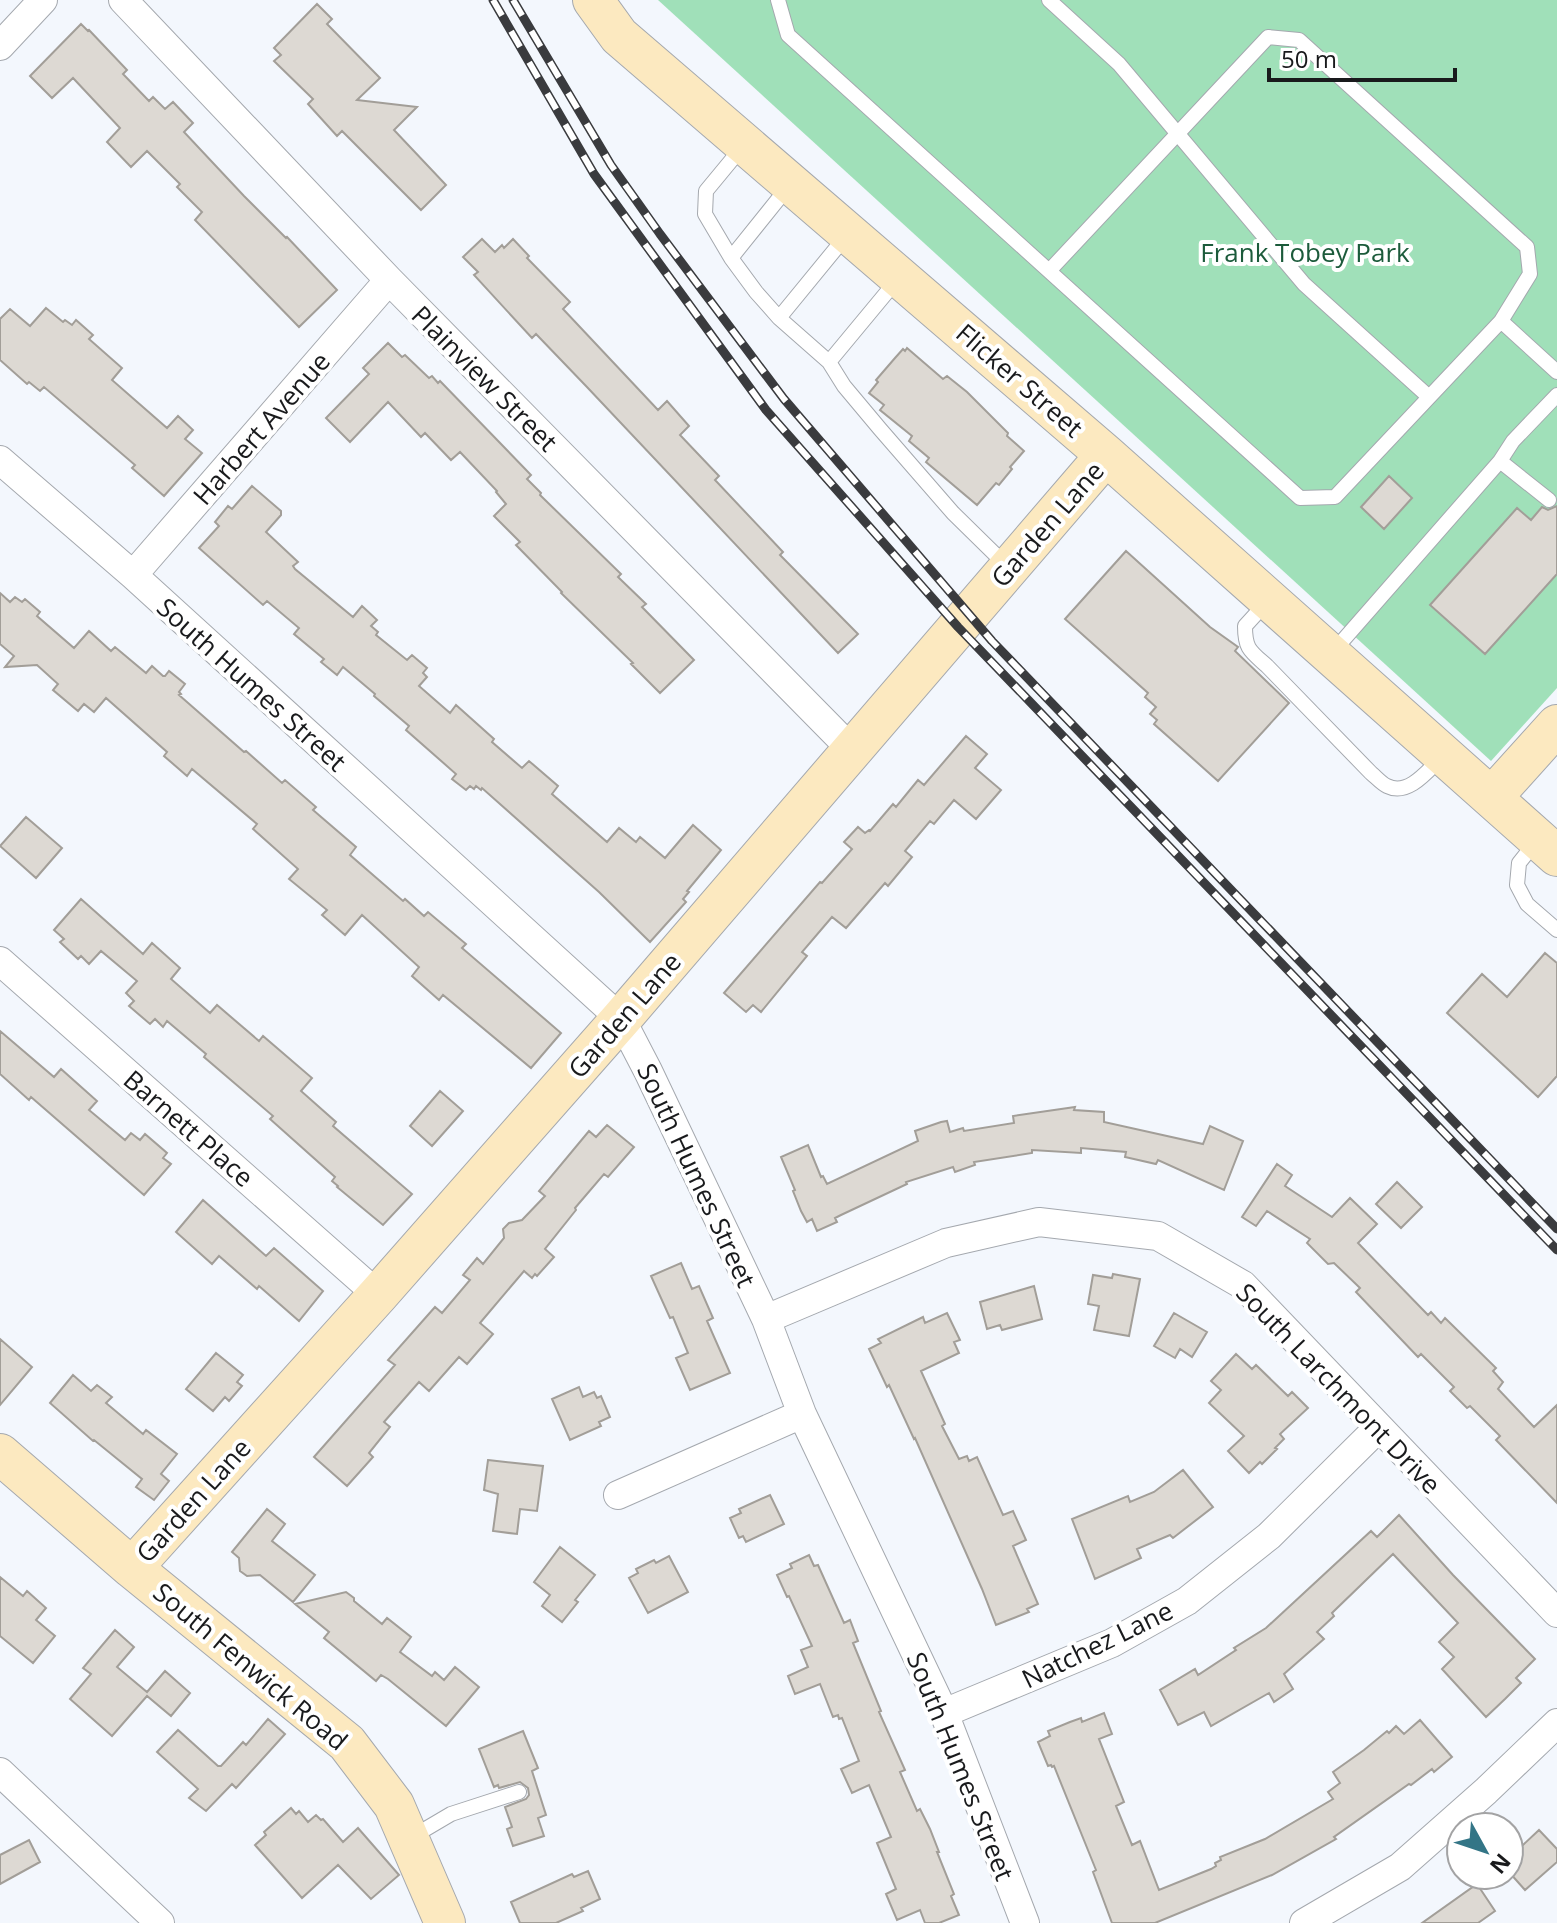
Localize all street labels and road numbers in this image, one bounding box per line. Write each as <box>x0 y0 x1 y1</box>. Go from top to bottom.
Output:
street label: Plainview Street <box>404 297 566 459</box>
street label: Flicker Street <box>949 315 1091 445</box>
street label: Harbert Avenue <box>184 344 338 512</box>
street label: Garden Lane <box>982 453 1112 595</box>
street label: South Humes Street <box>150 589 354 779</box>
street label: Garden Lane <box>559 944 689 1086</box>
street label: South Humes Street <box>629 1057 765 1293</box>
street label: Barnett Place <box>116 1061 262 1195</box>
street label: South Larchmont Drive <box>1229 1275 1449 1501</box>
street label: Garden Lane <box>128 1430 258 1570</box>
street label: South Fenwick Road <box>146 1574 356 1758</box>
street label: Natchez Lane <box>1015 1592 1179 1696</box>
street label: South Humes Street <box>899 1646 1023 1886</box>

